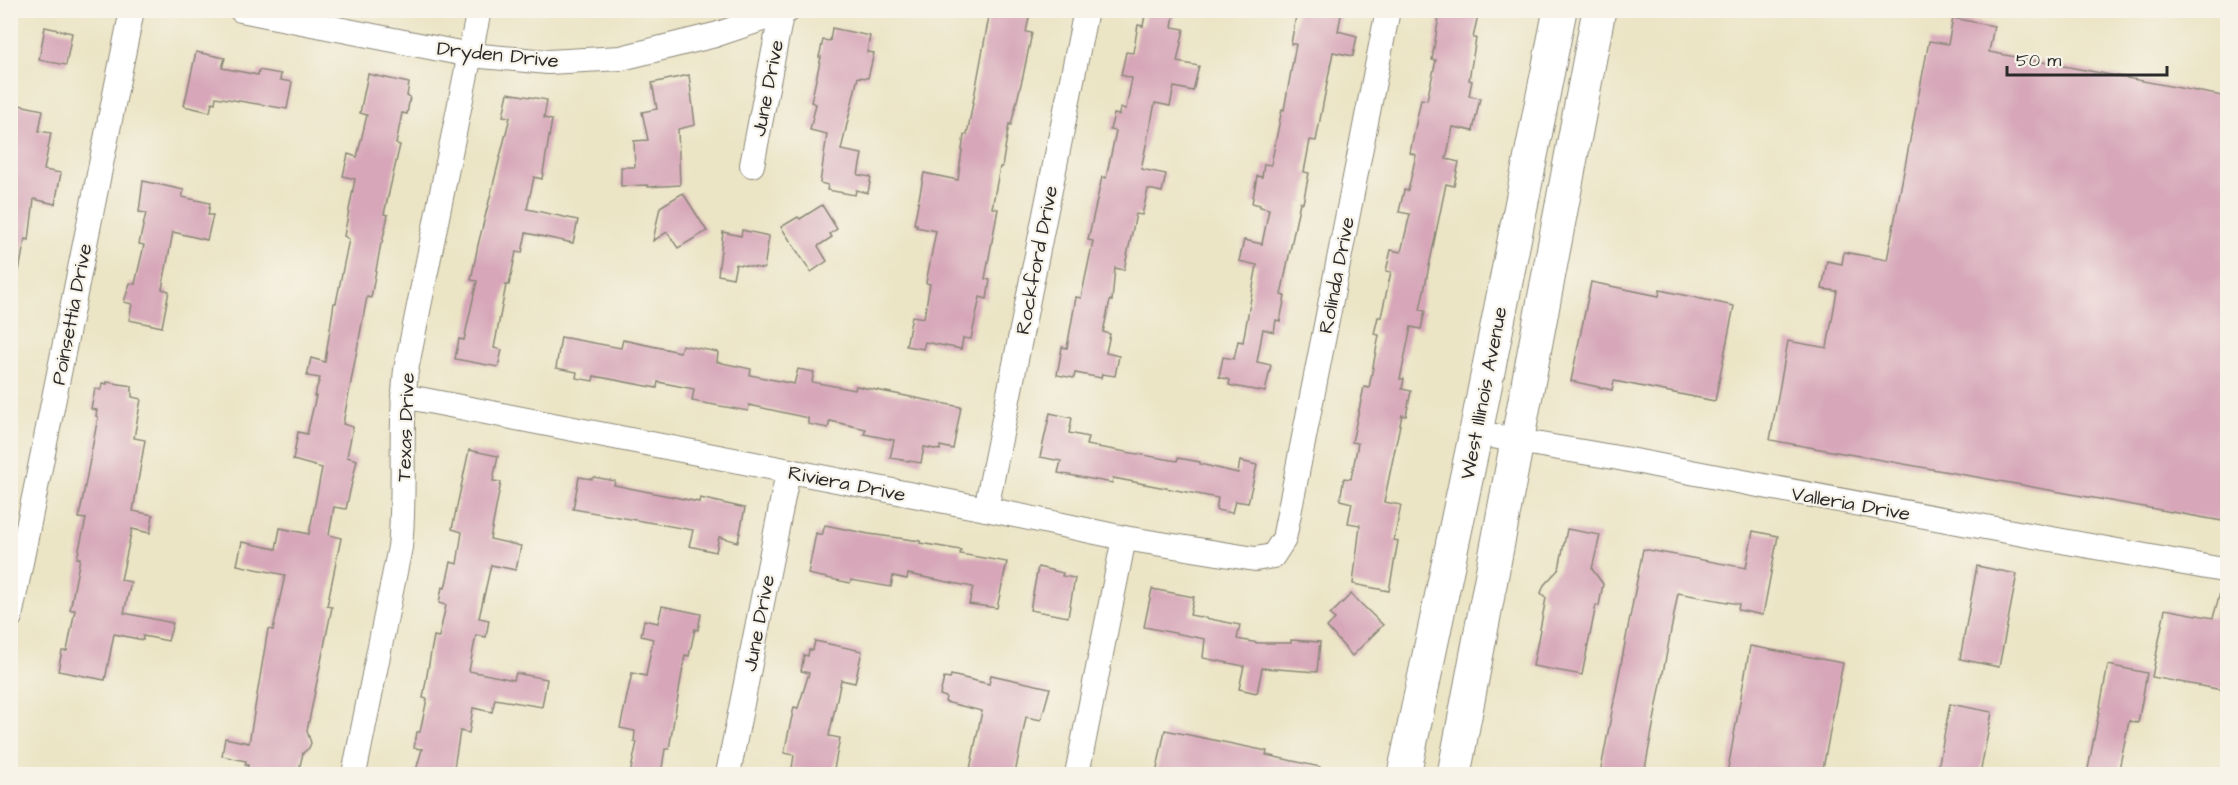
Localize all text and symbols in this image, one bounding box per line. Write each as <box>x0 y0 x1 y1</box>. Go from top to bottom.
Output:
street label: Dryden Drive <box>436 35 560 76</box>
street label: June Drive <box>745 37 791 139</box>
scale bar <box>2007 39 2168 77</box>
text: 50 m <box>2016 48 2061 73</box>
street label: Rockford Drive <box>1009 183 1065 337</box>
street label: Rolinda Drive <box>1312 214 1362 336</box>
street label: Poinsettia Drive <box>45 241 99 387</box>
street label: West Illinois Avenue <box>1454 304 1514 482</box>
street label: Texas Drive <box>390 372 422 482</box>
street label: Riviera Drive <box>786 459 908 509</box>
street label: Valleria Drive <box>1789 480 1913 528</box>
street label: June Drive <box>736 572 782 674</box>

